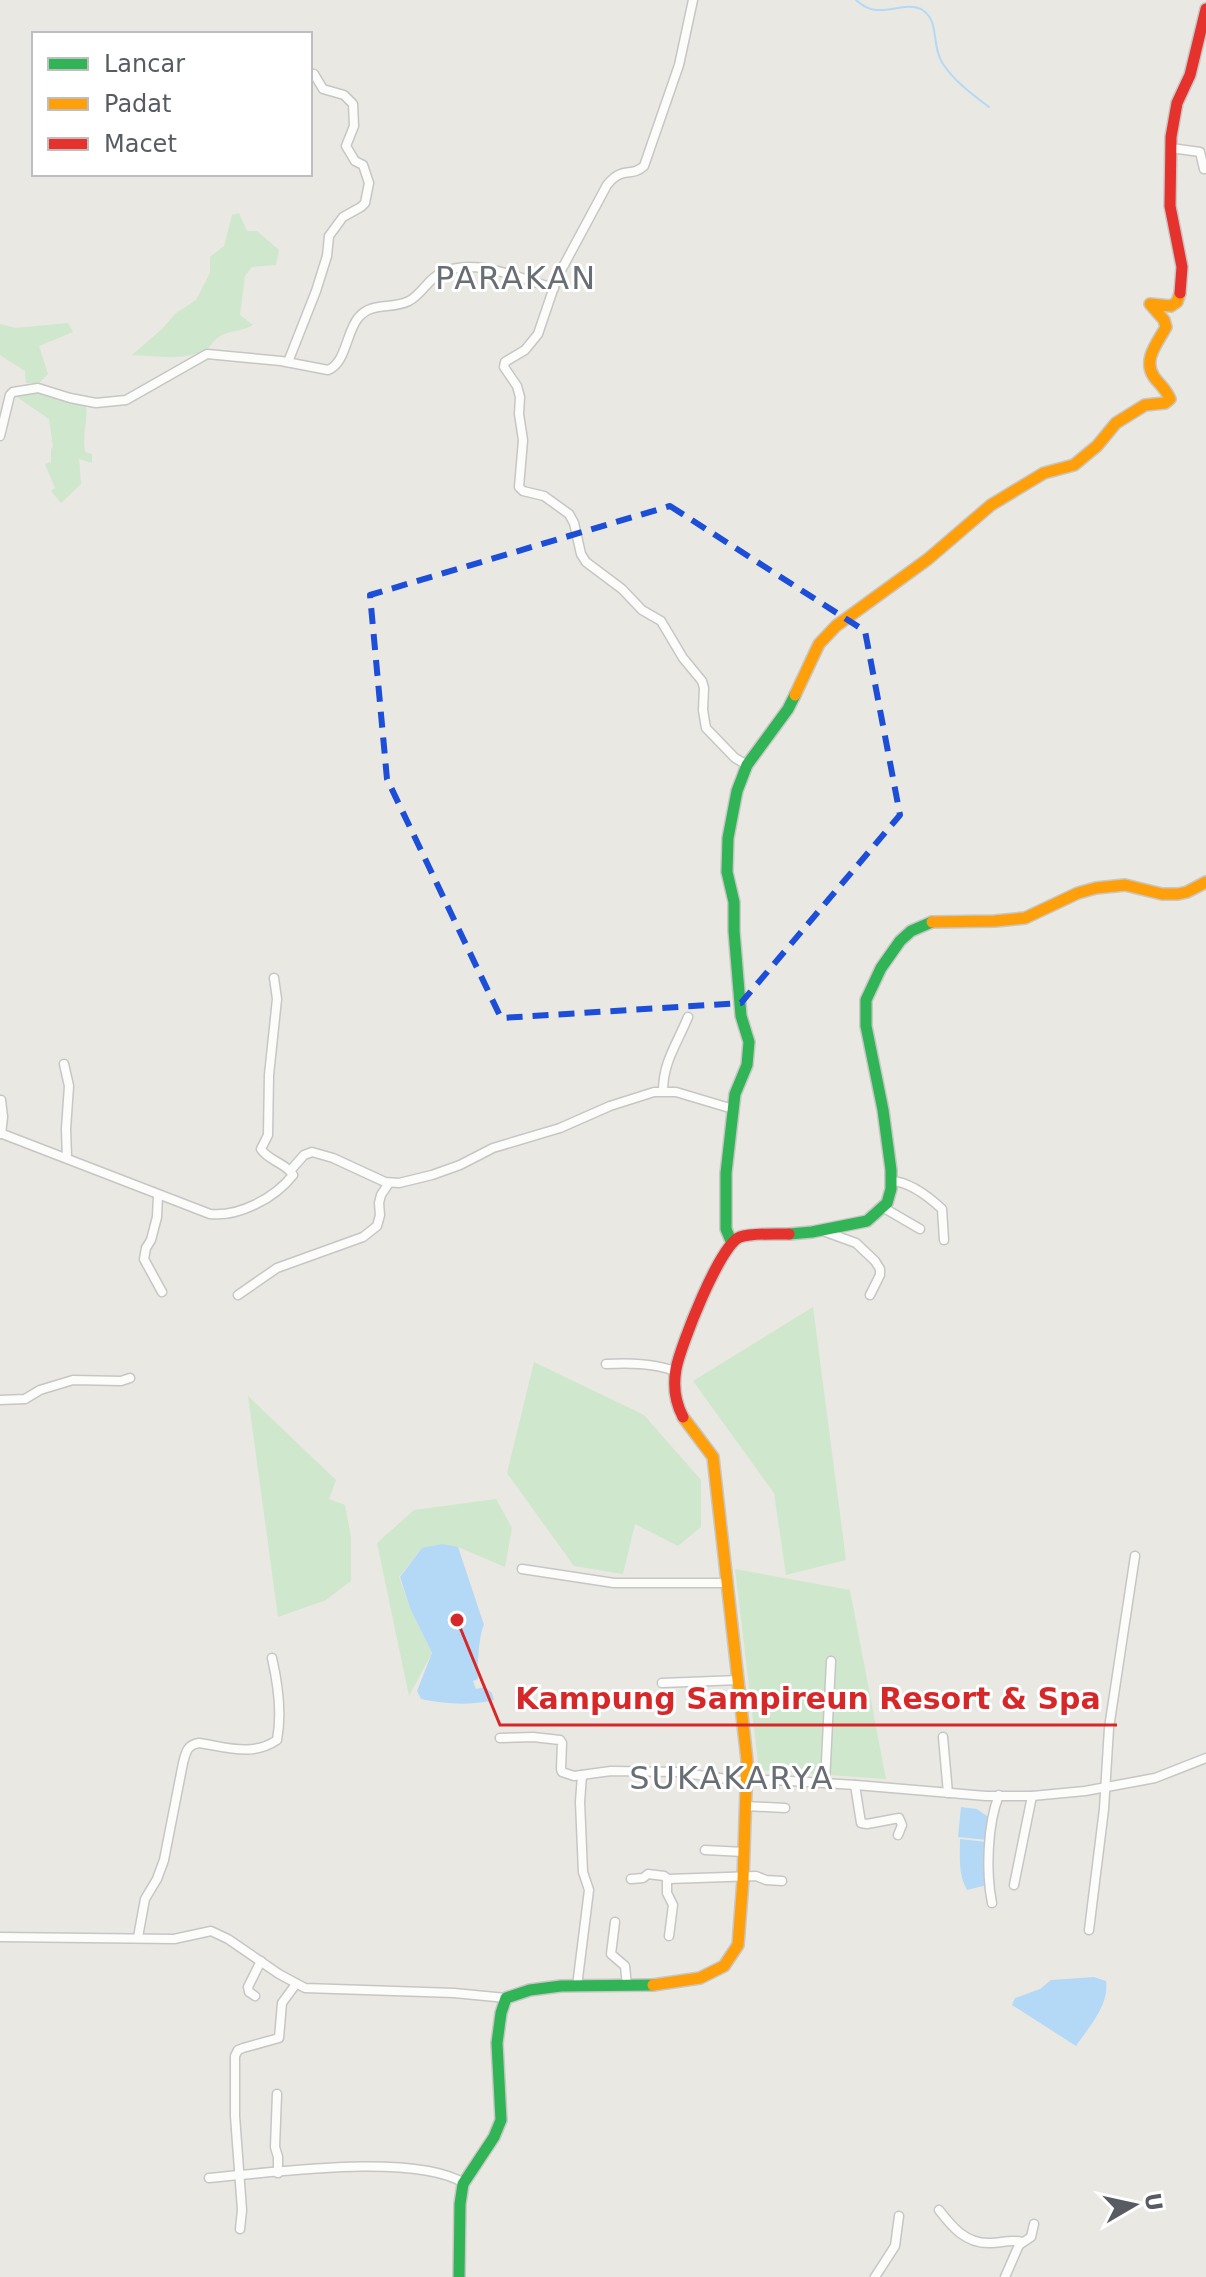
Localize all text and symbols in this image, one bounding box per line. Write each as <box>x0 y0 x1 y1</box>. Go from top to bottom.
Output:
legend <box>32 32 312 176</box>
text: Lancar <box>104 50 185 78</box>
text: Padat <box>104 90 171 118</box>
text: Macet <box>104 130 177 158</box>
district label: PARAKAN <box>435 259 597 297</box>
callout: Kampung Sampireun Resort & Spa <box>500 1671 1117 1725</box>
text: Kampung Sampireun Resort & Spa <box>515 1681 1101 1716</box>
district label: SUKAKARYA <box>629 1759 835 1797</box>
north arrow <box>1094 2165 1174 2245</box>
text: U <box>1140 2191 1167 2213</box>

